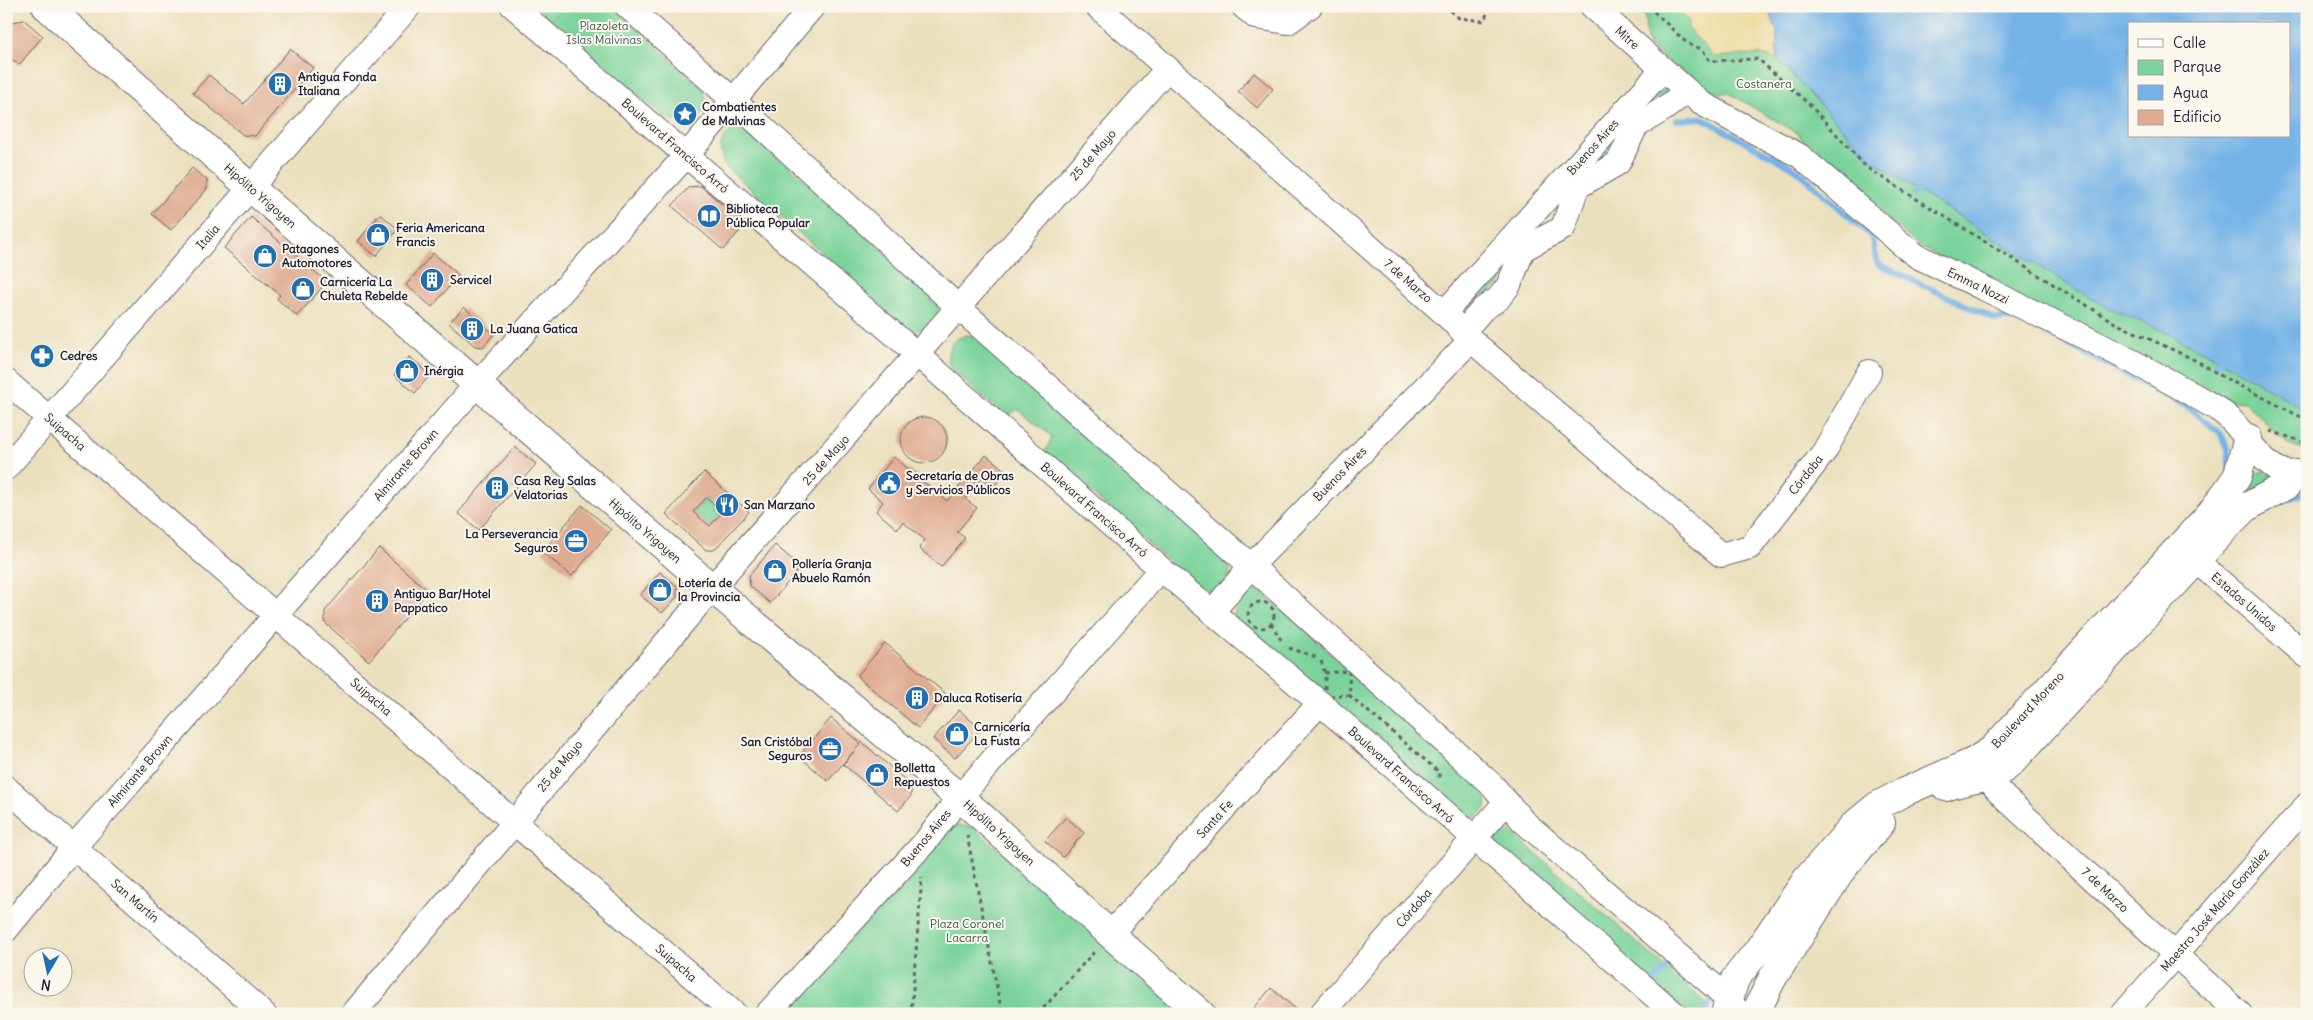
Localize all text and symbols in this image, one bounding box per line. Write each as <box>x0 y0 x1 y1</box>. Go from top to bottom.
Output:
park label: Plazoleta Islas Malvinas <box>566 18 642 47</box>
legend <box>2128 22 2290 138</box>
street label: Mitre <box>1612 23 1643 52</box>
text: Calle <box>2173 33 2206 52</box>
text: Parque <box>2173 57 2221 76</box>
place label: Antigua Fonda Italiana <box>298 69 377 98</box>
building icon: Antigua Fonda Italiana <box>267 71 293 97</box>
park label: Costanera <box>1736 76 1792 91</box>
text: Agua <box>2173 83 2209 102</box>
street label: Boulevard Francisco Arró <box>619 95 732 196</box>
place label: Combatientes de Malvinas <box>702 99 777 128</box>
place icon: Combatientes de Malvinas <box>672 101 698 127</box>
text: Edificio <box>2173 107 2221 126</box>
street label: Buenos Aires <box>1564 116 1622 178</box>
street label: 25 de Mayo <box>1066 126 1119 183</box>
street label: Hipólito Yrigoyen <box>221 160 300 231</box>
place label: Biblioteca Pública Popular <box>726 201 810 231</box>
library icon: Biblioteca Pública Popular <box>696 203 722 229</box>
place label: Feria Americana Francis <box>396 220 485 249</box>
street label: Italia <box>193 221 223 252</box>
shop icon: Feria Americana Francis <box>365 222 391 248</box>
place label: Patagones Automotores <box>282 241 352 270</box>
shop icon: Patagones Automotores <box>252 243 278 269</box>
street label: 7 de Marzo <box>1381 256 1436 306</box>
street label: Emma Nozzi <box>1945 264 2011 307</box>
building icon: Servicel <box>419 267 445 293</box>
place label: Servicel <box>450 272 492 287</box>
place label: Carnicería La Chuleta Rebelde <box>320 274 408 303</box>
shop icon: Carnicería La Chuleta Rebelde <box>290 276 316 302</box>
building icon: La Juana Gatica <box>459 316 485 342</box>
place label: La Juana Gatica <box>490 321 578 336</box>
pharmacy icon: Cedres <box>29 343 55 369</box>
place label: Cedres <box>60 348 98 363</box>
shop icon: Inérgia <box>394 358 420 384</box>
place label: Inérgia <box>424 363 464 379</box>
street label: Suipacha <box>42 410 89 454</box>
street label: Almirante Brown <box>370 425 441 504</box>
street label: 25 de Mayo <box>799 431 852 488</box>
street label: Buenos Aires <box>1310 443 1369 504</box>
street label: Córdoba <box>1785 452 1826 498</box>
street label: Boulevard Francisco Arró <box>1038 459 1151 560</box>
place label: Secretaría de Obras y Servicios Públicos <box>906 468 1014 498</box>
public building icon: Secretaría de Obras y Servicios Públicos <box>876 470 902 496</box>
place label: Casa Rey Salas Velatorias <box>514 473 596 502</box>
building icon: Casa Rey Salas Velatorias <box>484 475 510 501</box>
restaurant icon: San Marzano <box>714 492 740 518</box>
street label: Hipólito Yrigoyen <box>606 495 685 566</box>
place label: San Marzano <box>744 497 815 512</box>
place label: La Perseverancia Seguros <box>465 526 559 556</box>
office icon: La Perseverancia Seguros <box>563 528 589 554</box>
place label: Pollería Granja Abuelo Ramón <box>792 556 872 585</box>
shop icon: Pollería Granja Abuelo Ramón <box>762 558 788 584</box>
street label: Estados Unidos <box>2208 569 2280 634</box>
place label: Lotería de la Provincia <box>678 575 740 604</box>
shop icon: Lotería de la Provincia <box>647 577 673 603</box>
place label: Antiguo Bar/Hotel Pappatico <box>394 586 491 616</box>
building icon: Antiguo Bar/Hotel Pappatico <box>364 588 390 614</box>
street label: Boulevard Moreno <box>1988 668 2067 751</box>
street label: Suipacha <box>348 675 395 719</box>
building icon: Daluca Rotisería <box>904 685 930 711</box>
place label: Daluca Rotisería <box>934 690 1022 705</box>
place label: Carnicería La Fusta <box>974 719 1030 748</box>
shop icon: Carnicería La Fusta <box>944 721 970 747</box>
street label: Boulevard Francisco Arró <box>1345 723 1457 826</box>
street label: Almirante Brown <box>104 731 175 810</box>
place label: San Cristóbal Seguros <box>741 734 813 764</box>
office icon: San Cristóbal Seguros <box>817 736 843 762</box>
street label: 25 de Mayo <box>534 737 586 794</box>
place label: Bolletta Repuestos <box>894 760 950 790</box>
shop icon: Bolletta Repuestos <box>864 762 890 788</box>
street label: Santa Fe <box>1193 796 1236 841</box>
street label: Hipólito Yrigoyen <box>960 797 1038 869</box>
street label: Buenos Aires <box>897 806 954 869</box>
street label: Maestro José María González <box>2157 845 2272 974</box>
street label: 7 de Marzo <box>2079 864 2132 915</box>
street label: San Martín <box>108 876 162 925</box>
street label: Córdoba <box>1393 885 1435 930</box>
park label: Plaza Coronel Lacarra <box>930 916 1004 945</box>
street label: Suipacha <box>653 941 700 985</box>
north arrow <box>22 948 72 998</box>
text: N <box>40 975 52 994</box>

